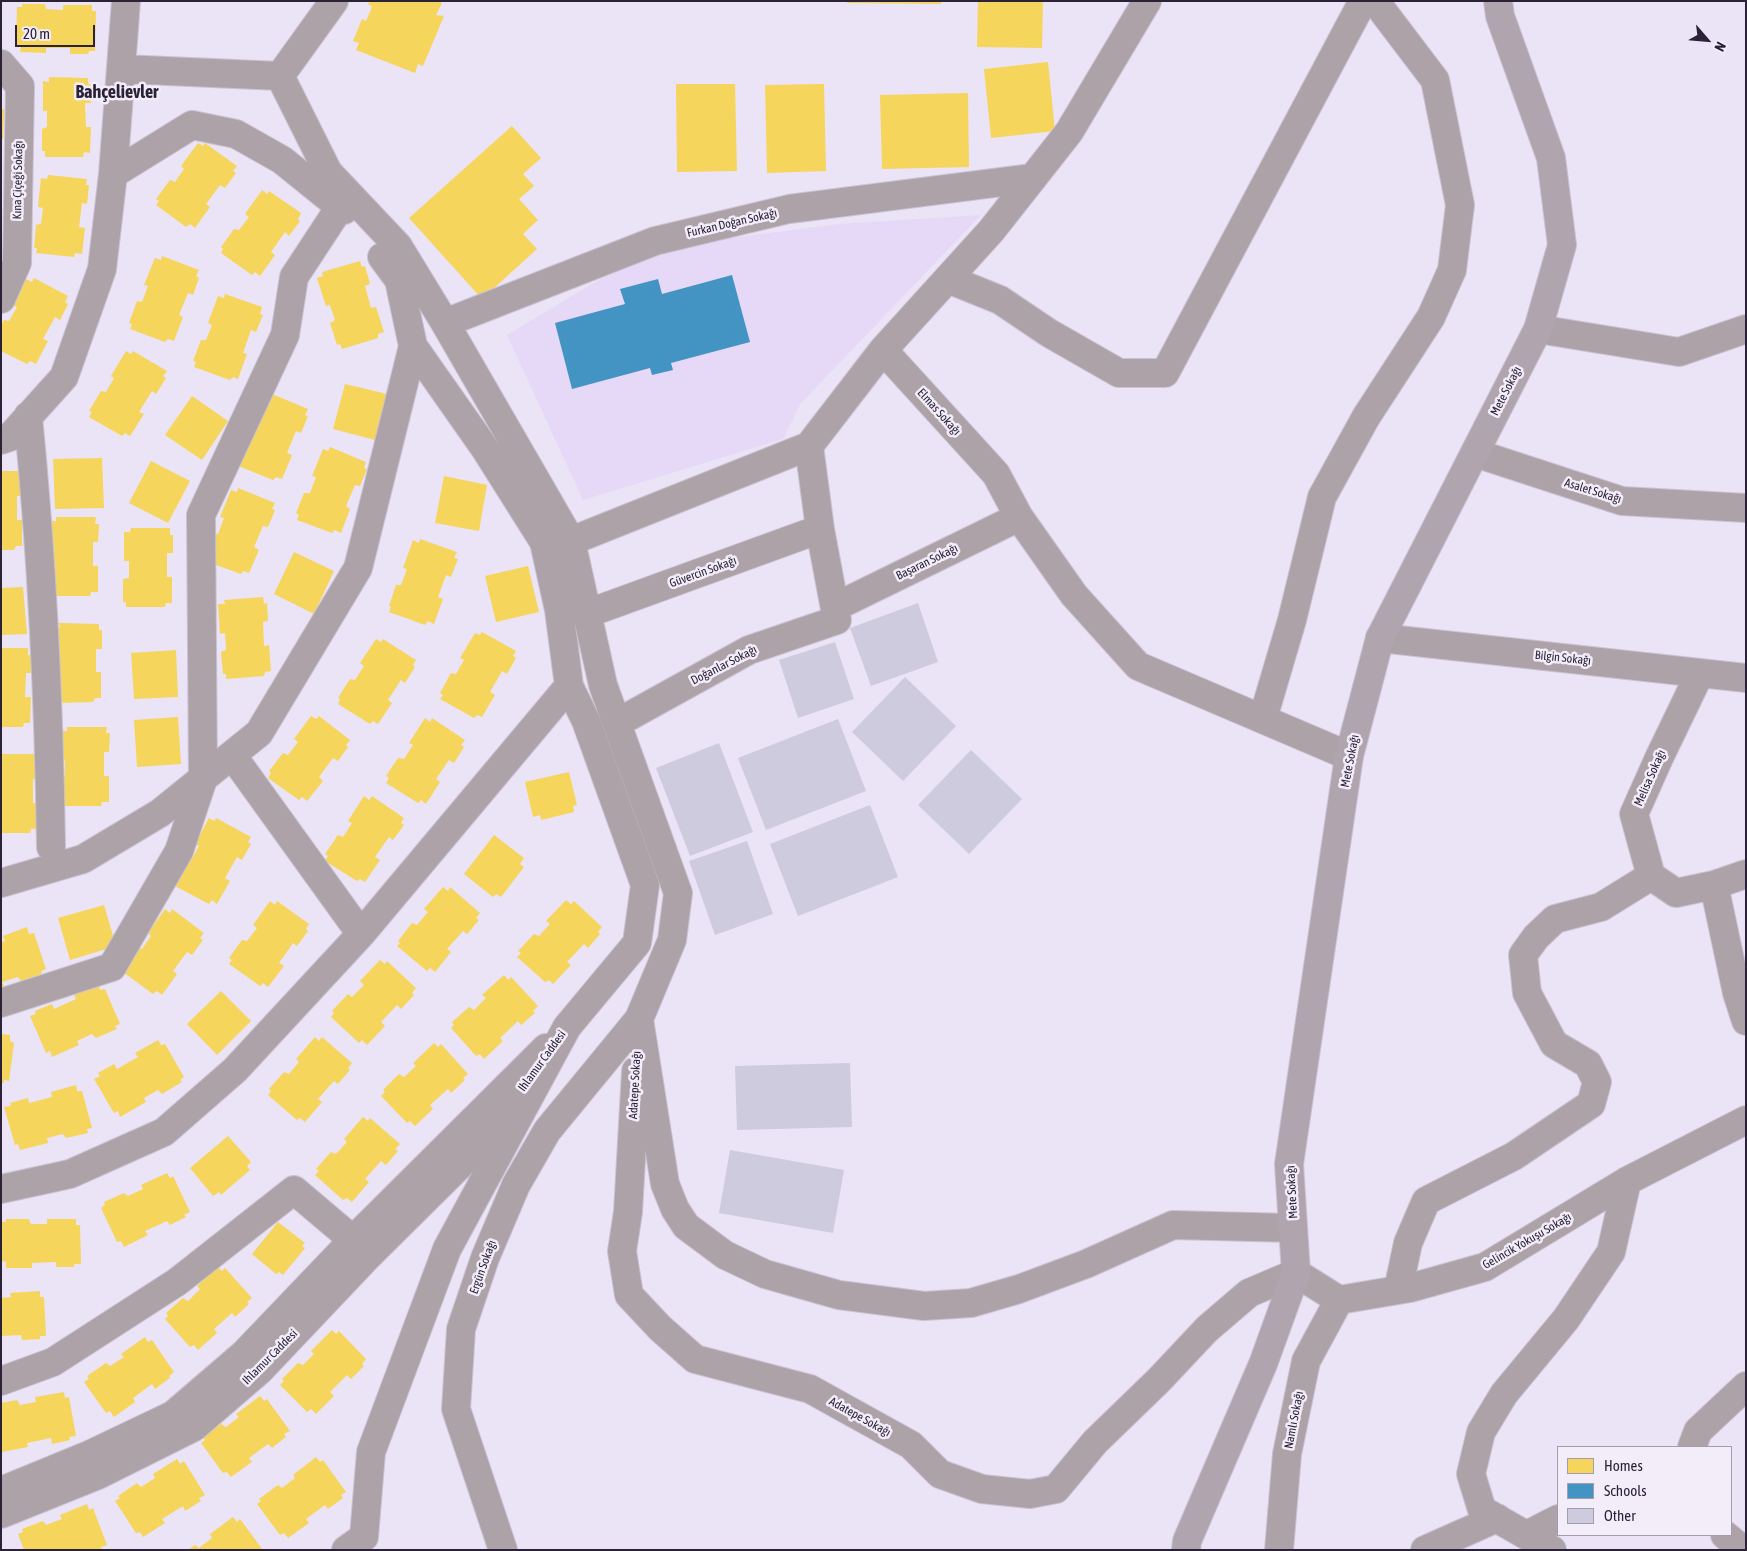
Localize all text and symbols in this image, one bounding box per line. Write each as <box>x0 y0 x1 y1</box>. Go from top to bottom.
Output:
scale bar <box>18 15 98 47</box>
north arrow <box>1682 15 1732 65</box>
text: 20 m <box>23 25 50 42</box>
text: N <box>1711 39 1729 54</box>
district label: Bahçelievler <box>76 81 158 103</box>
street label: Kına Çiçeği Sokağı <box>10 141 26 219</box>
street label: Furkan Doğan Sokağı <box>685 206 779 240</box>
street label: Mete Sokağı <box>1487 364 1525 418</box>
street label: Elmas Sokağı <box>914 386 964 438</box>
street label: Asalet Sokağı <box>1563 476 1623 506</box>
street label: Başaran Sokağı <box>894 541 960 583</box>
street label: Güvercin Sokağı <box>668 553 738 591</box>
street label: Doğanlar Sokağı <box>689 642 759 688</box>
street label: Bilgin Sokağı <box>1534 648 1592 668</box>
street label: Mete Sokağı <box>1338 733 1362 789</box>
street label: Melisa Sokağı <box>1631 748 1669 808</box>
street label: Ihlamur Caddesi <box>515 1028 569 1094</box>
street label: Adatepe Sokağı <box>626 1051 644 1119</box>
street label: Mete Sokağı <box>1283 1165 1301 1219</box>
street label: Gelincik Yokuşu Sokağı <box>1480 1210 1574 1272</box>
street label: Ergün Sokağı <box>467 1238 499 1296</box>
street label: Ihlamur Caddesi <box>239 1326 301 1388</box>
street label: Namlı Sokağı <box>1281 1390 1307 1450</box>
street label: Adatepe Sokağı <box>827 1394 893 1440</box>
legend <box>1557 1446 1732 1536</box>
text: Homes <box>1604 1457 1643 1474</box>
text: Schools <box>1604 1482 1647 1499</box>
text: Other <box>1604 1507 1636 1524</box>

